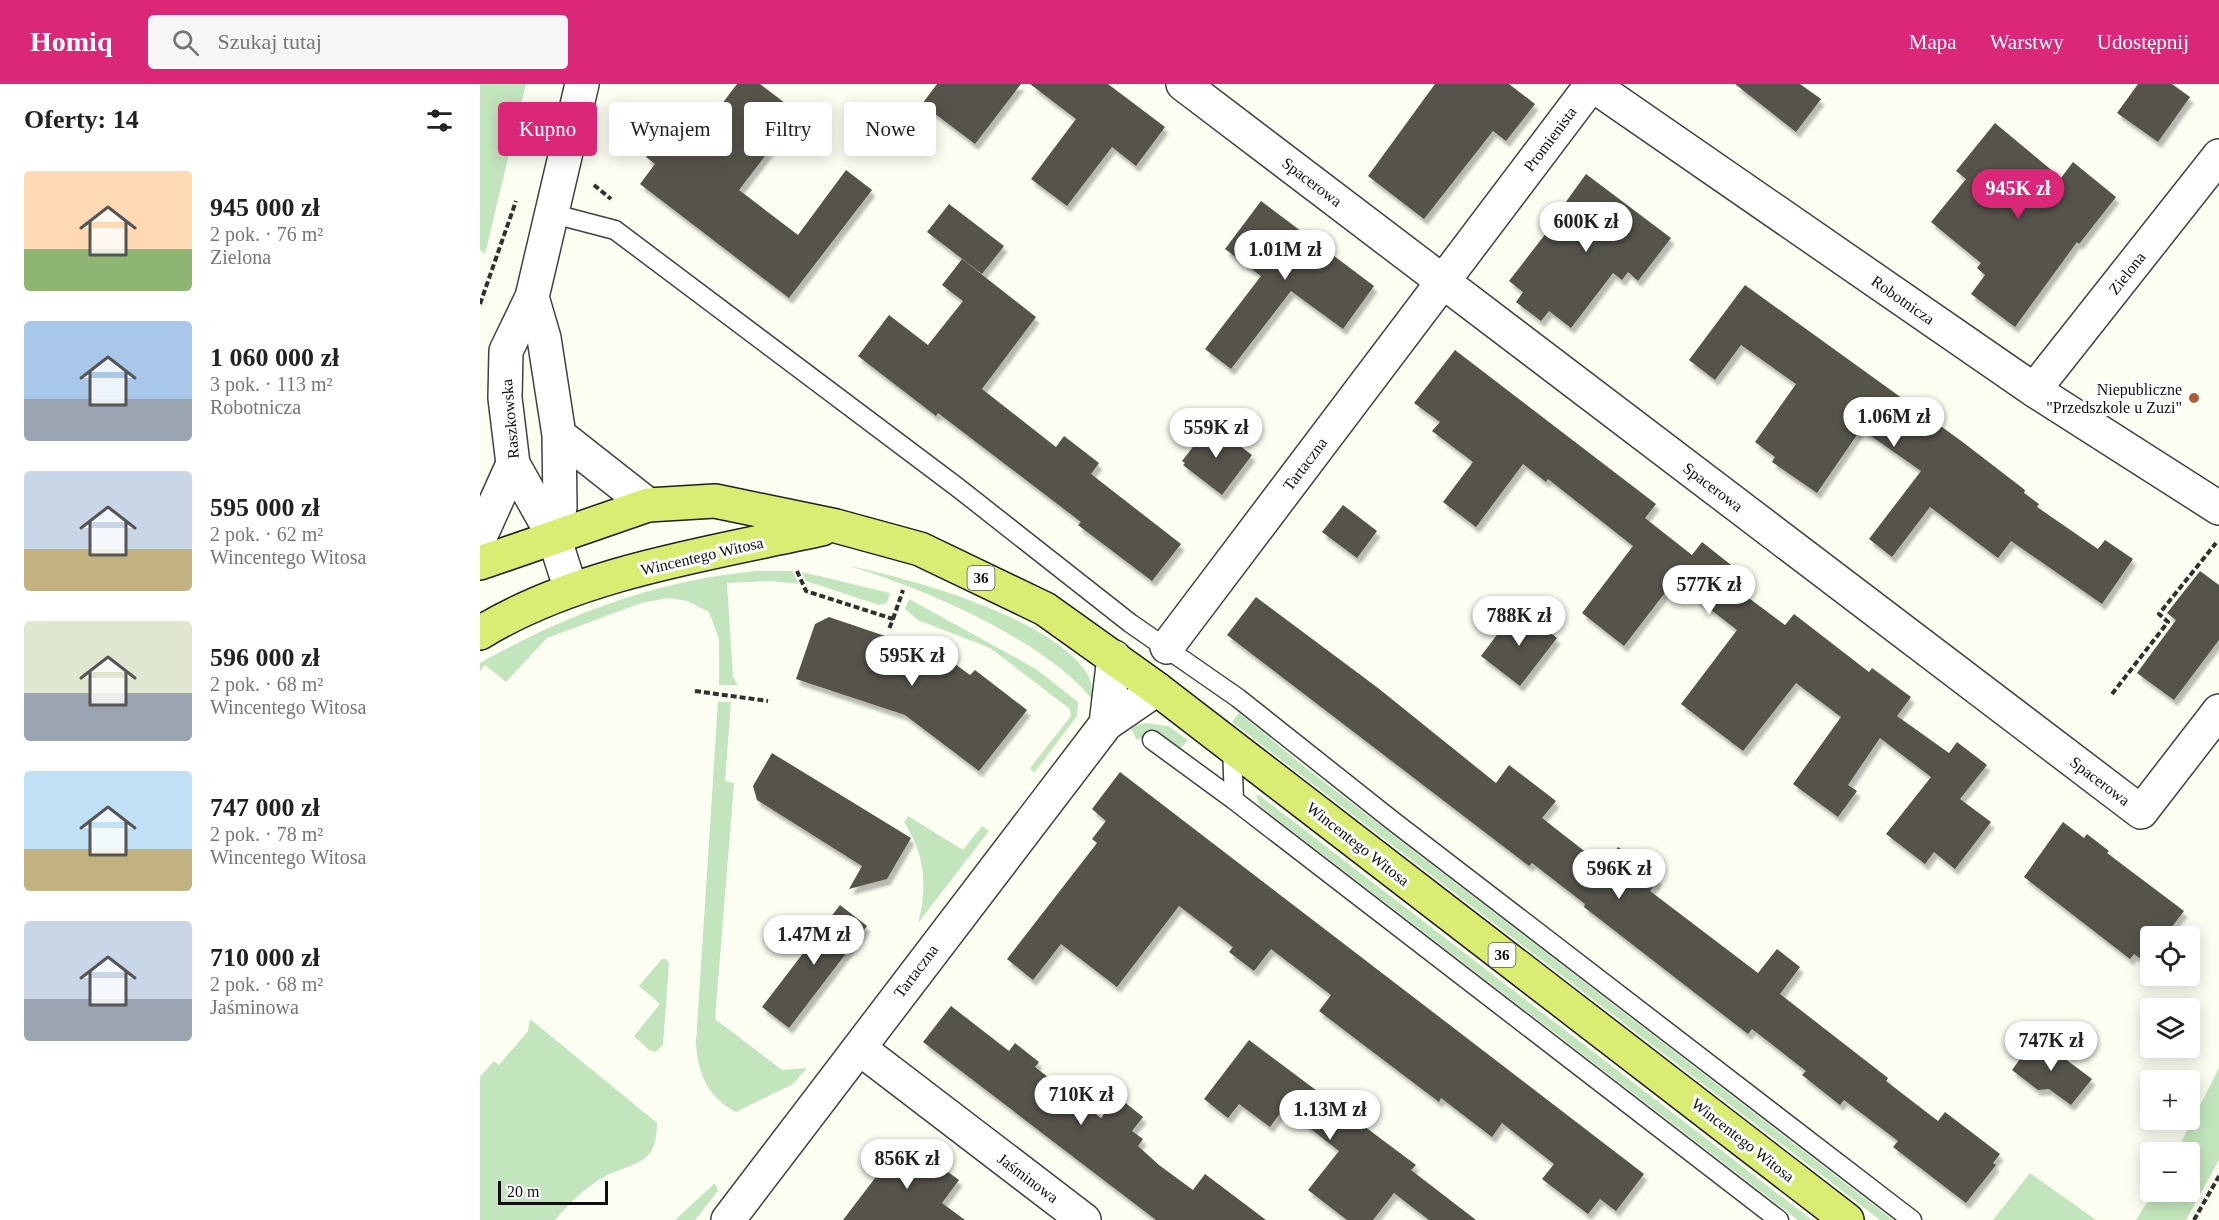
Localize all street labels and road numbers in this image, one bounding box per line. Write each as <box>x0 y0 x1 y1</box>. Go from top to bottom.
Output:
street label: Promienista <box>1520 103 1580 175</box>
street label: Spacerowa <box>1278 154 1345 211</box>
street label: Zielona <box>2105 249 2149 297</box>
street label: Robotnicza <box>1868 272 1938 328</box>
street label: Raszkowska <box>498 378 522 460</box>
street label: Tartaczna <box>1280 434 1330 494</box>
street label: Spacerowa <box>1679 459 1746 516</box>
street label: Wincentego Witosa <box>639 534 765 579</box>
road number: 36 <box>968 566 994 590</box>
street label: Spacerowa <box>2066 753 2133 810</box>
street label: Wincentego Witosa <box>1303 799 1413 890</box>
street label: Tartaczna <box>891 941 941 1001</box>
road number: 36 <box>1488 943 1516 967</box>
street label: Wincentego Witosa <box>1688 1095 1798 1186</box>
street label: Jaśminowa <box>994 1150 1062 1206</box>

